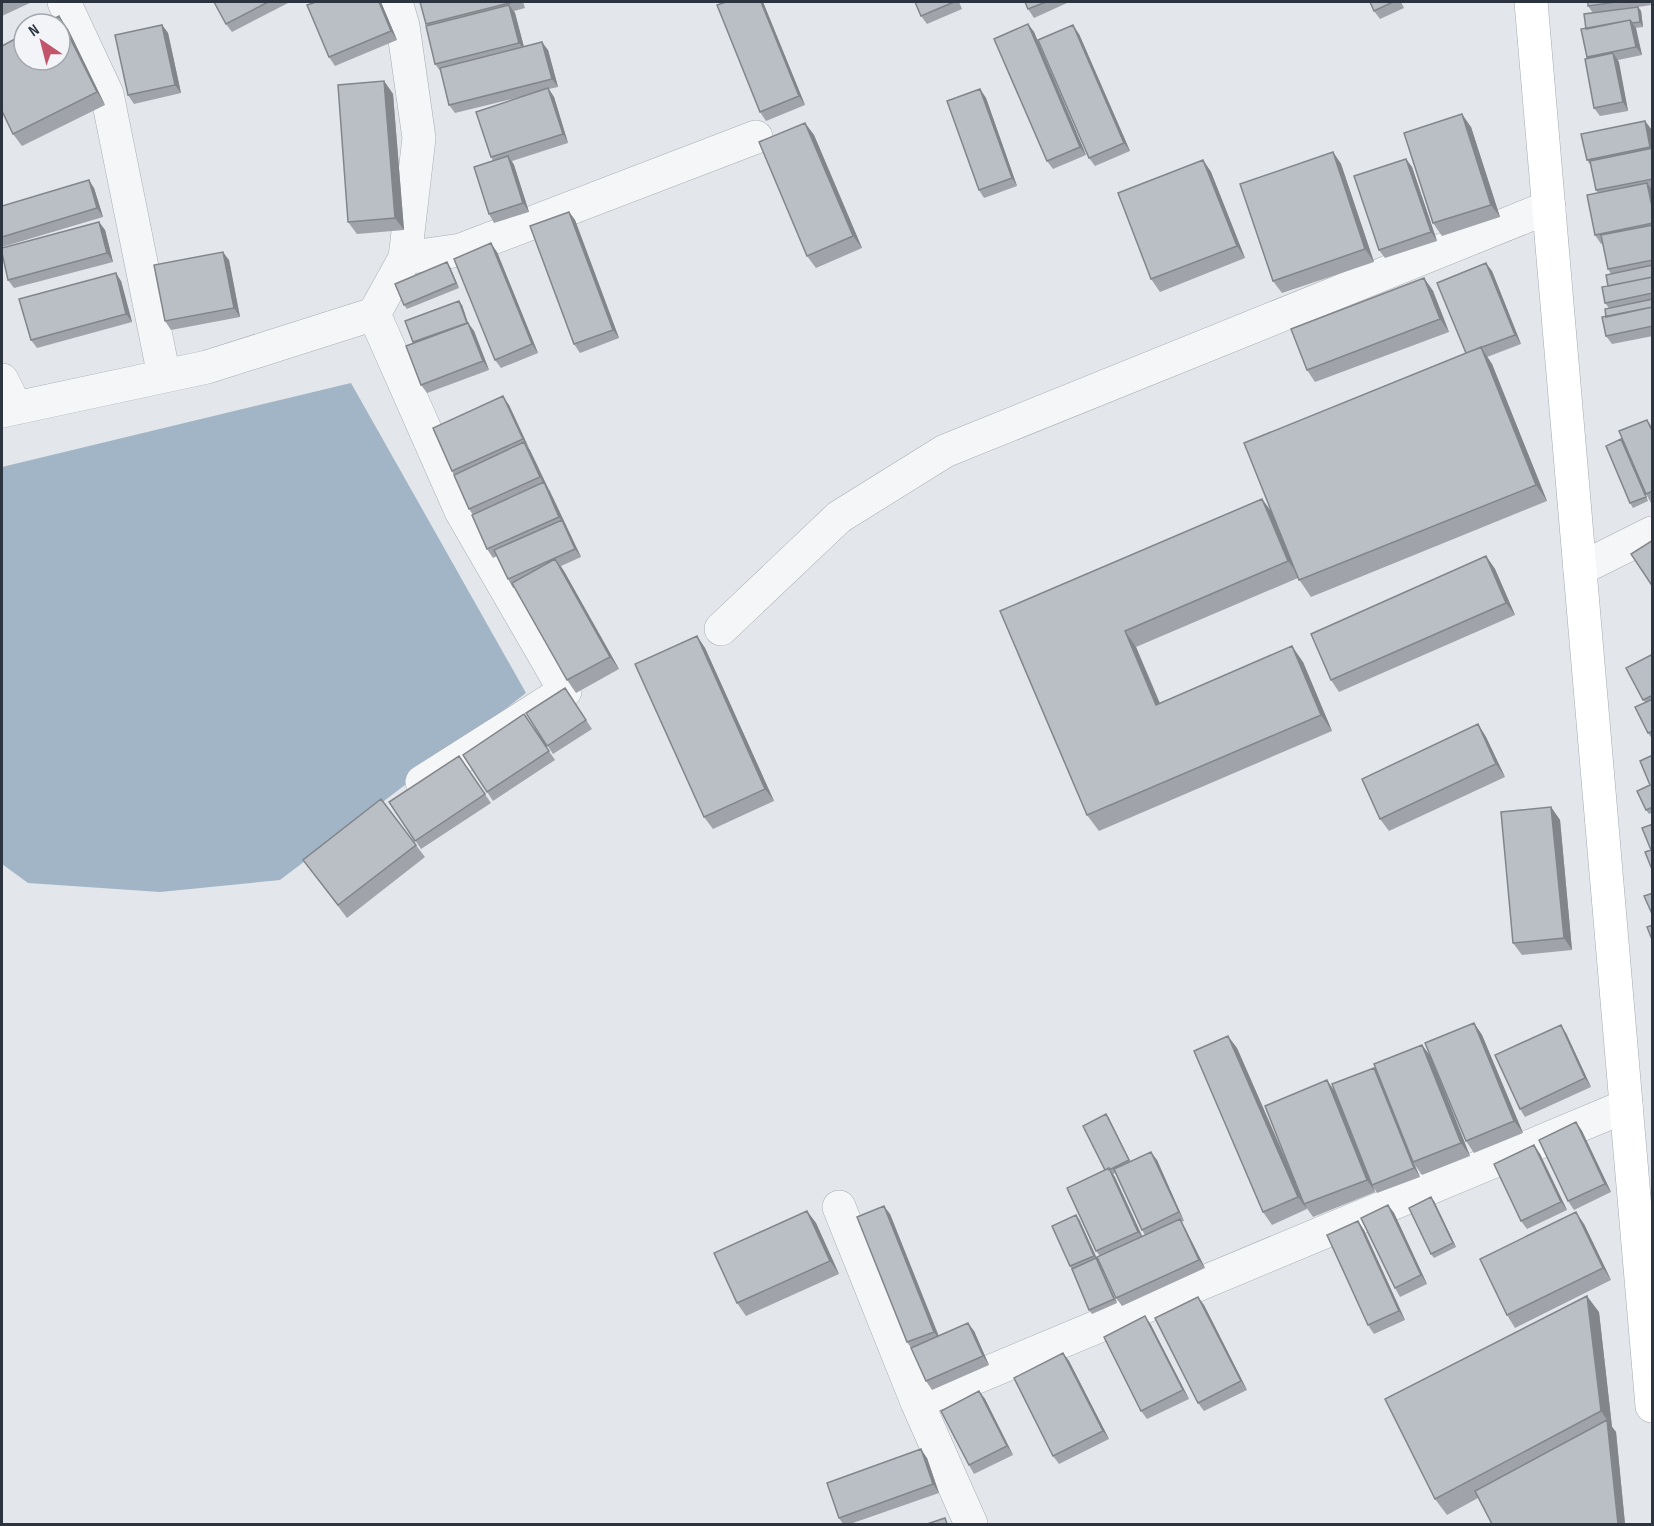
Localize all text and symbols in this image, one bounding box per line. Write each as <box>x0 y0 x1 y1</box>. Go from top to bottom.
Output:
north arrow <box>12 12 72 72</box>
text: N <box>25 21 43 41</box>

